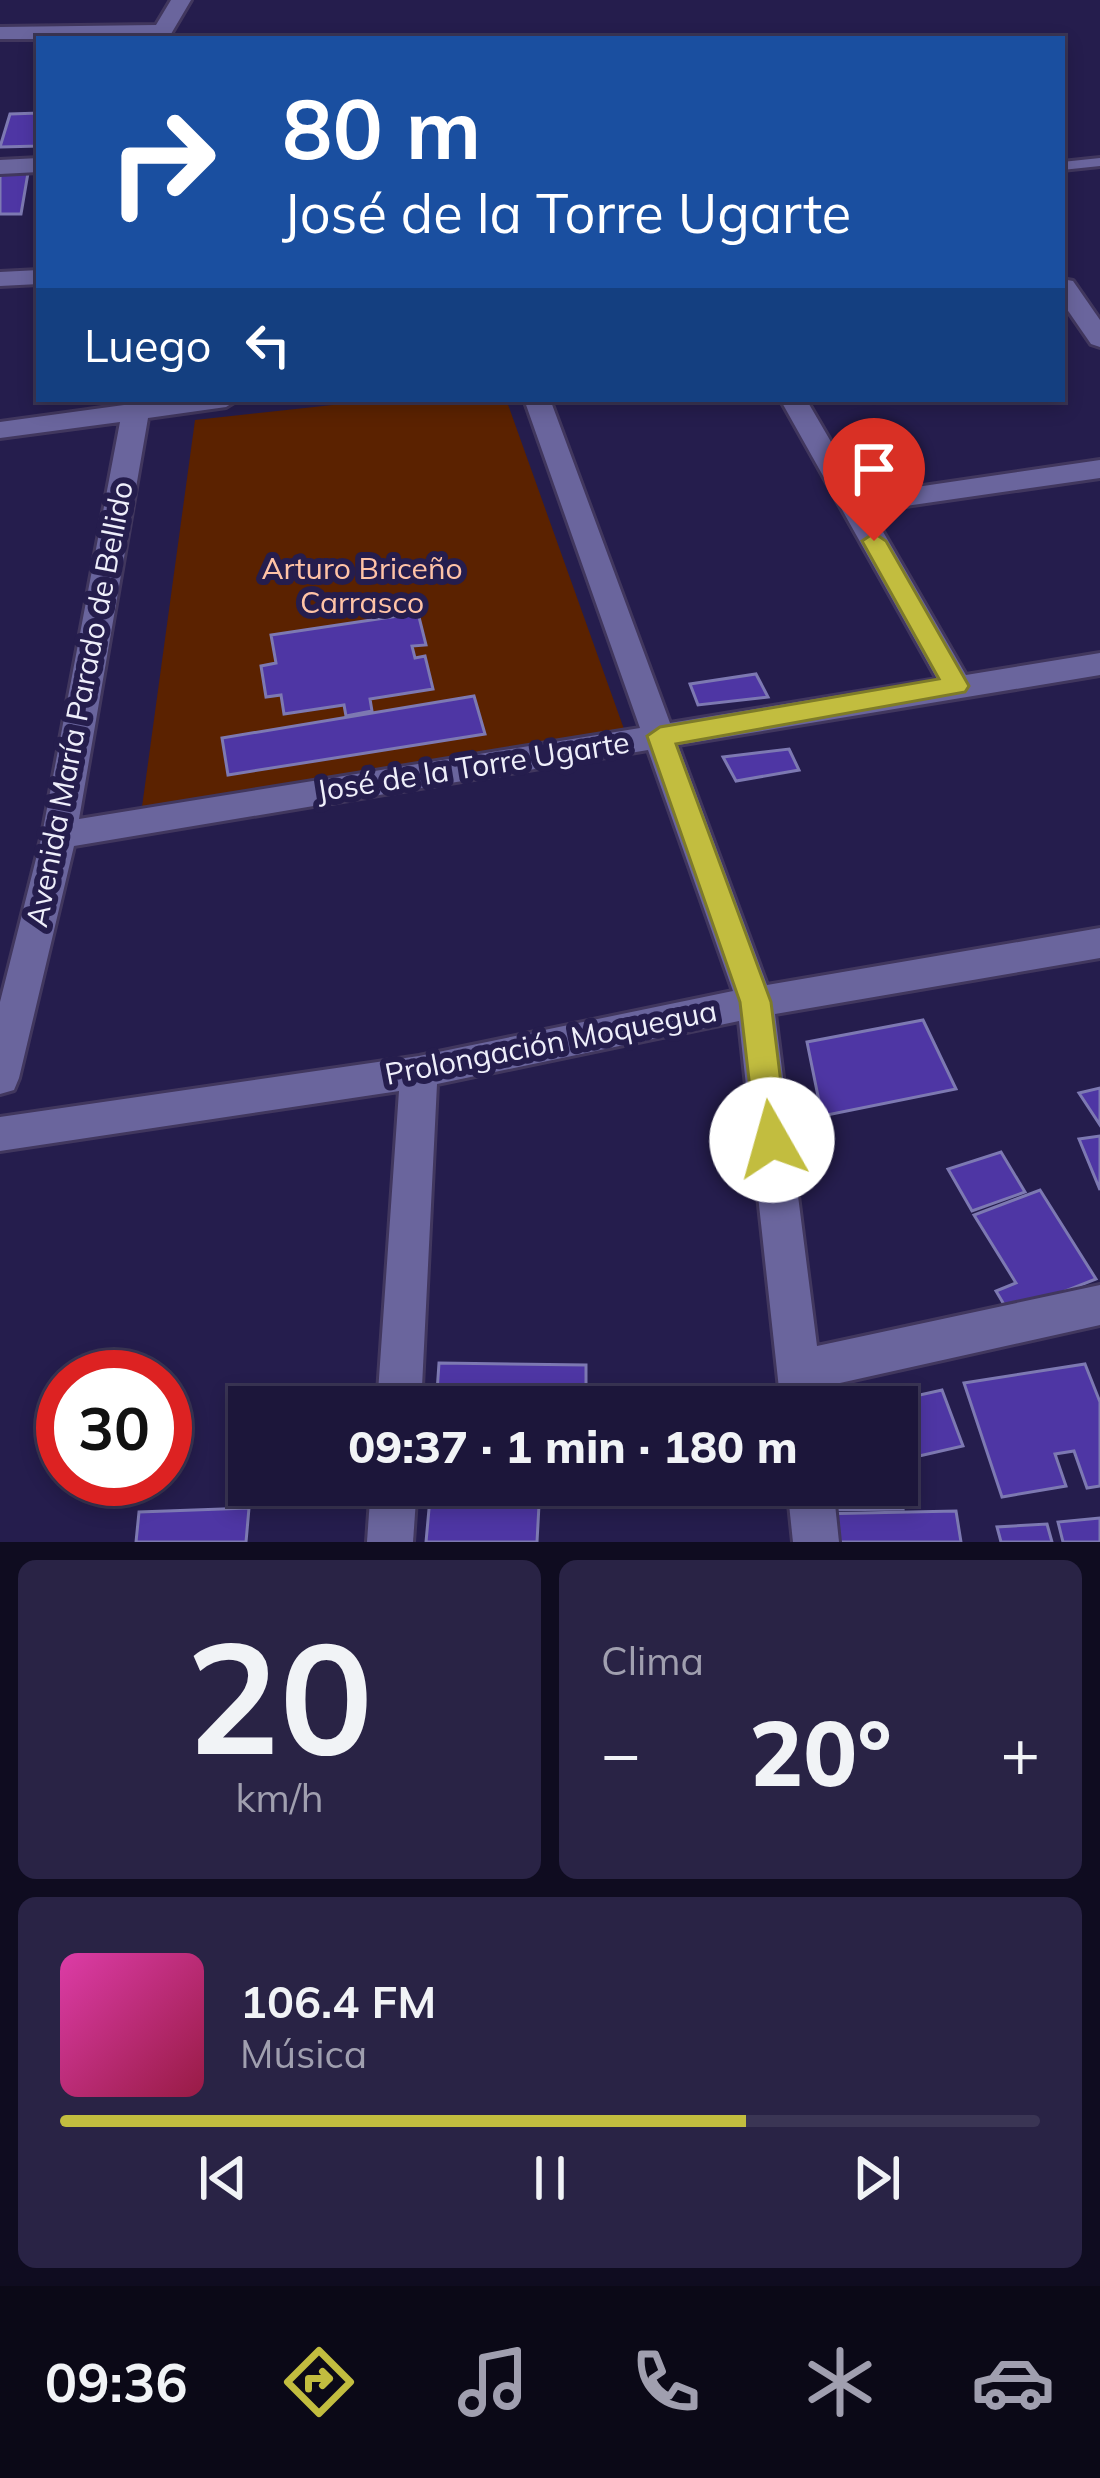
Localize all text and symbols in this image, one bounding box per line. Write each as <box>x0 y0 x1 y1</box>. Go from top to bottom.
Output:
text: 80 m <box>282 75 481 180</box>
icon: right <box>84 84 240 240</box>
text: José de la Torre Ugarte <box>282 179 851 247</box>
icon: left <box>235 312 301 378</box>
text: Luego <box>84 317 211 373</box>
pin <box>823 418 925 541</box>
icon: arrive <box>841 436 907 502</box>
street label: Avenida María Parado de Bellido <box>17 478 141 930</box>
park label: Arturo Briceño Carrasco <box>261 549 463 621</box>
street label: José de la Torre Ugarte <box>314 723 632 810</box>
street label: Prolongación Moquegua <box>382 991 720 1093</box>
position arrow <box>709 1077 835 1203</box>
speed limit sign: 30 <box>36 1350 192 1506</box>
text: 09:37 · 1 min · 180 m <box>348 1418 798 1474</box>
text: 20 <box>186 1597 373 1793</box>
text: Clima <box>601 1636 704 1685</box>
text: 20° <box>749 1696 892 1809</box>
text: − <box>601 1711 641 1794</box>
text: + <box>1000 1711 1040 1794</box>
text: km/h <box>235 1773 324 1822</box>
text: 106.4 FM <box>240 1973 436 2029</box>
text: Música <box>240 2029 367 2078</box>
icon: previous <box>190 2145 256 2211</box>
icon: pause <box>517 2145 583 2211</box>
icon: next <box>844 2145 910 2211</box>
icon: directions <box>277 2340 361 2424</box>
icon: music <box>451 2340 535 2424</box>
icon: phone <box>624 2340 708 2424</box>
icon: climate <box>798 2340 882 2424</box>
icon: car <box>971 2340 1055 2424</box>
text: 09:36 <box>45 2348 188 2416</box>

